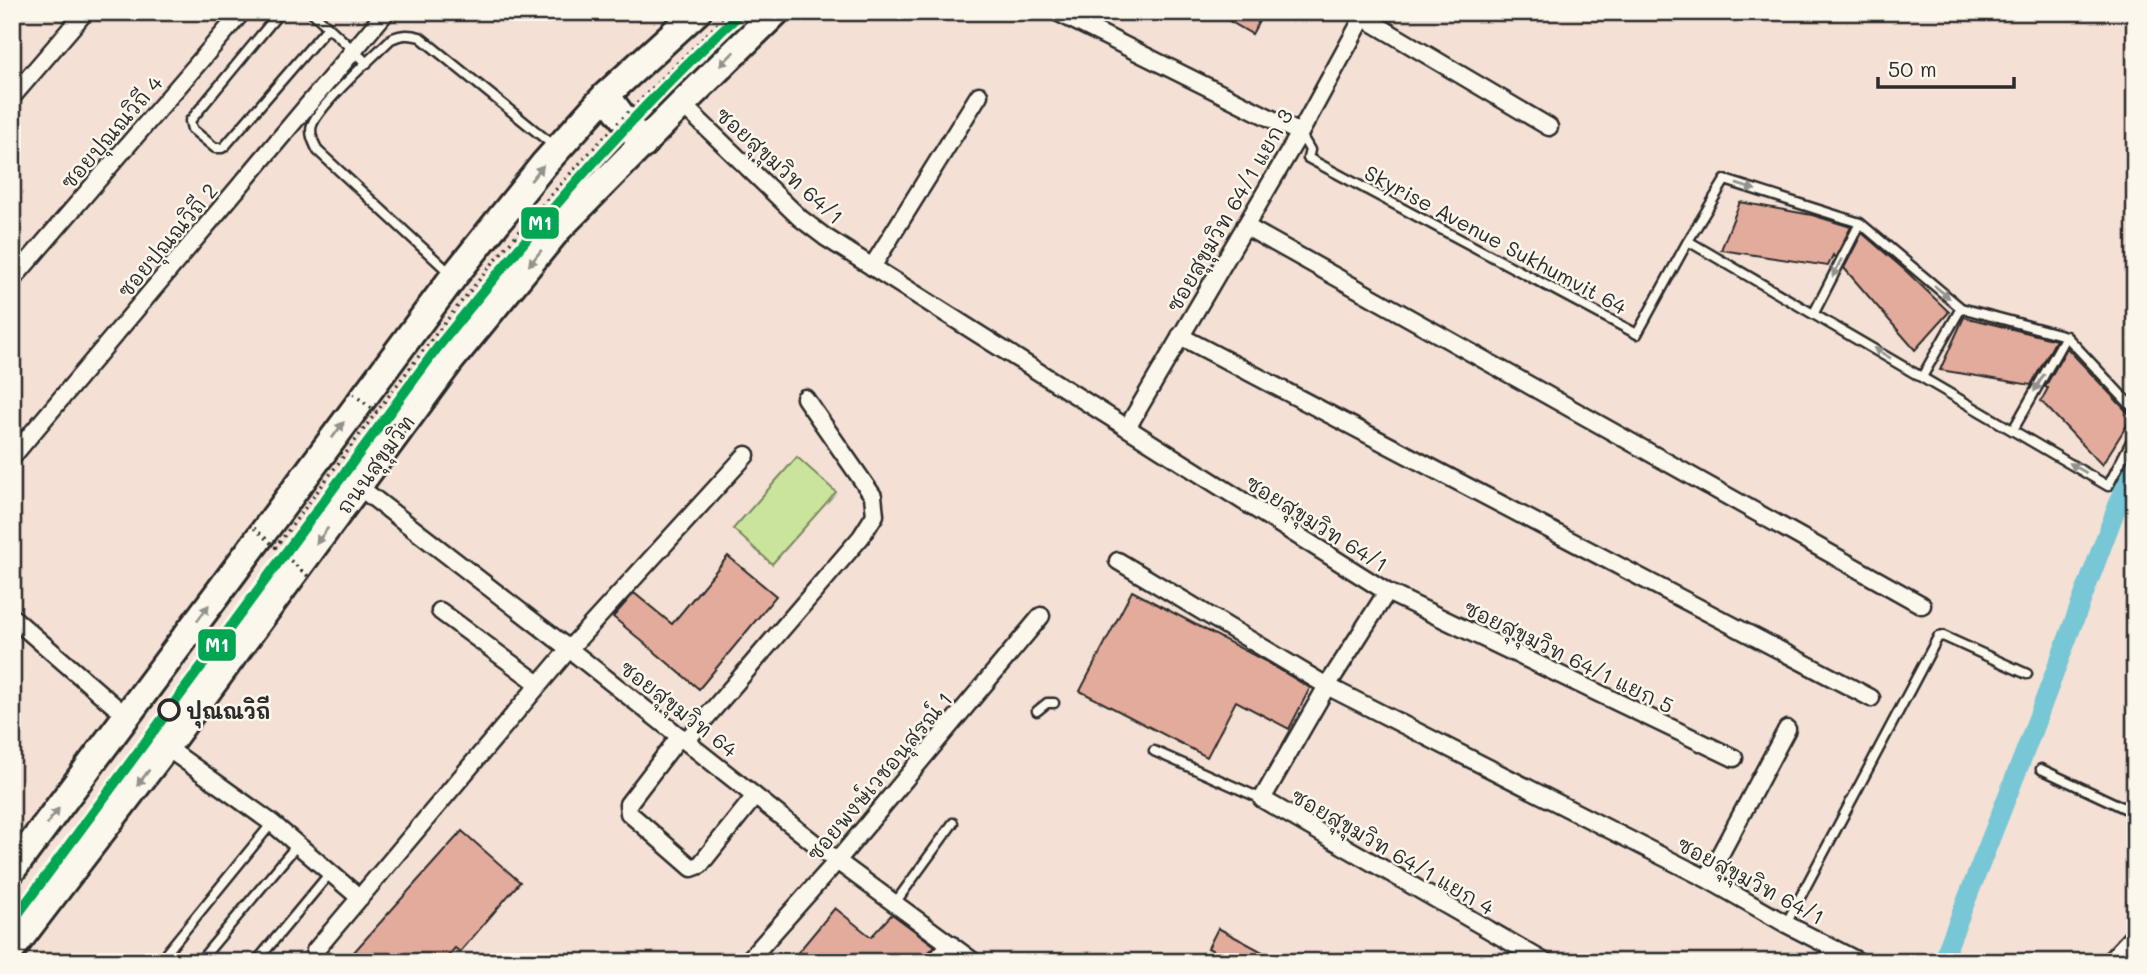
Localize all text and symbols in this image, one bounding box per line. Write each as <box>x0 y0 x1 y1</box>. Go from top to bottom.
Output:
scale bar <box>1878 46 2014 90</box>
one-way arrow <box>719 51 736 67</box>
text: 50 m <box>1888 55 1937 82</box>
street label: ซอยปุณณวิถี 4 <box>54 69 171 197</box>
street label: ซอยสุขุมวิท 64/1 <box>708 101 849 232</box>
street label: ซอยสุขุมวิท 64/1 แยก 3 <box>1160 104 1302 318</box>
street label: Skyrise Avenue Sukhumvit 64 <box>1360 158 1632 320</box>
one-way arrow <box>530 164 545 182</box>
street label: ซอยปุณณวิถี 2 <box>111 177 226 305</box>
one-way arrow <box>1735 182 1756 193</box>
line badge: M1 <box>520 206 560 240</box>
text: M1 <box>528 210 552 235</box>
one-way arrow <box>528 250 543 267</box>
one-way arrow <box>1832 258 1843 278</box>
one-way arrow <box>1933 284 1951 300</box>
one-way arrow <box>1873 347 1892 360</box>
one-way arrow <box>2034 373 2046 393</box>
street label: ถนนสุขุมวิท <box>330 409 423 522</box>
one-way arrow <box>331 421 345 439</box>
one-way arrow <box>2069 462 2088 474</box>
street label: ซอยสุขุมวิท 64/1 <box>1239 468 1393 581</box>
one-way arrow <box>315 527 329 545</box>
street label: ซอยสุขุมวิท 64/1 แยก 5 <box>1458 593 1678 722</box>
one-way arrow <box>195 604 209 622</box>
line badge: M1 <box>197 628 237 662</box>
text: M1 <box>205 632 229 657</box>
street label: ซอยสุขุมวิท 64 <box>612 654 744 766</box>
street label: ซอยพงษ์เวชอนุสรณ์ 1 <box>800 686 961 869</box>
place label: ปุณณวิถี <box>186 695 270 729</box>
marker: ปุณณวิถี <box>158 699 180 721</box>
one-way arrow <box>136 769 150 787</box>
street label: ซอยสุขุมวิท 64/1 แยก 4 <box>1284 782 1500 924</box>
one-way arrow <box>46 806 60 825</box>
street label: ซอยสุขุมวิท 64/1 <box>1671 830 1829 934</box>

